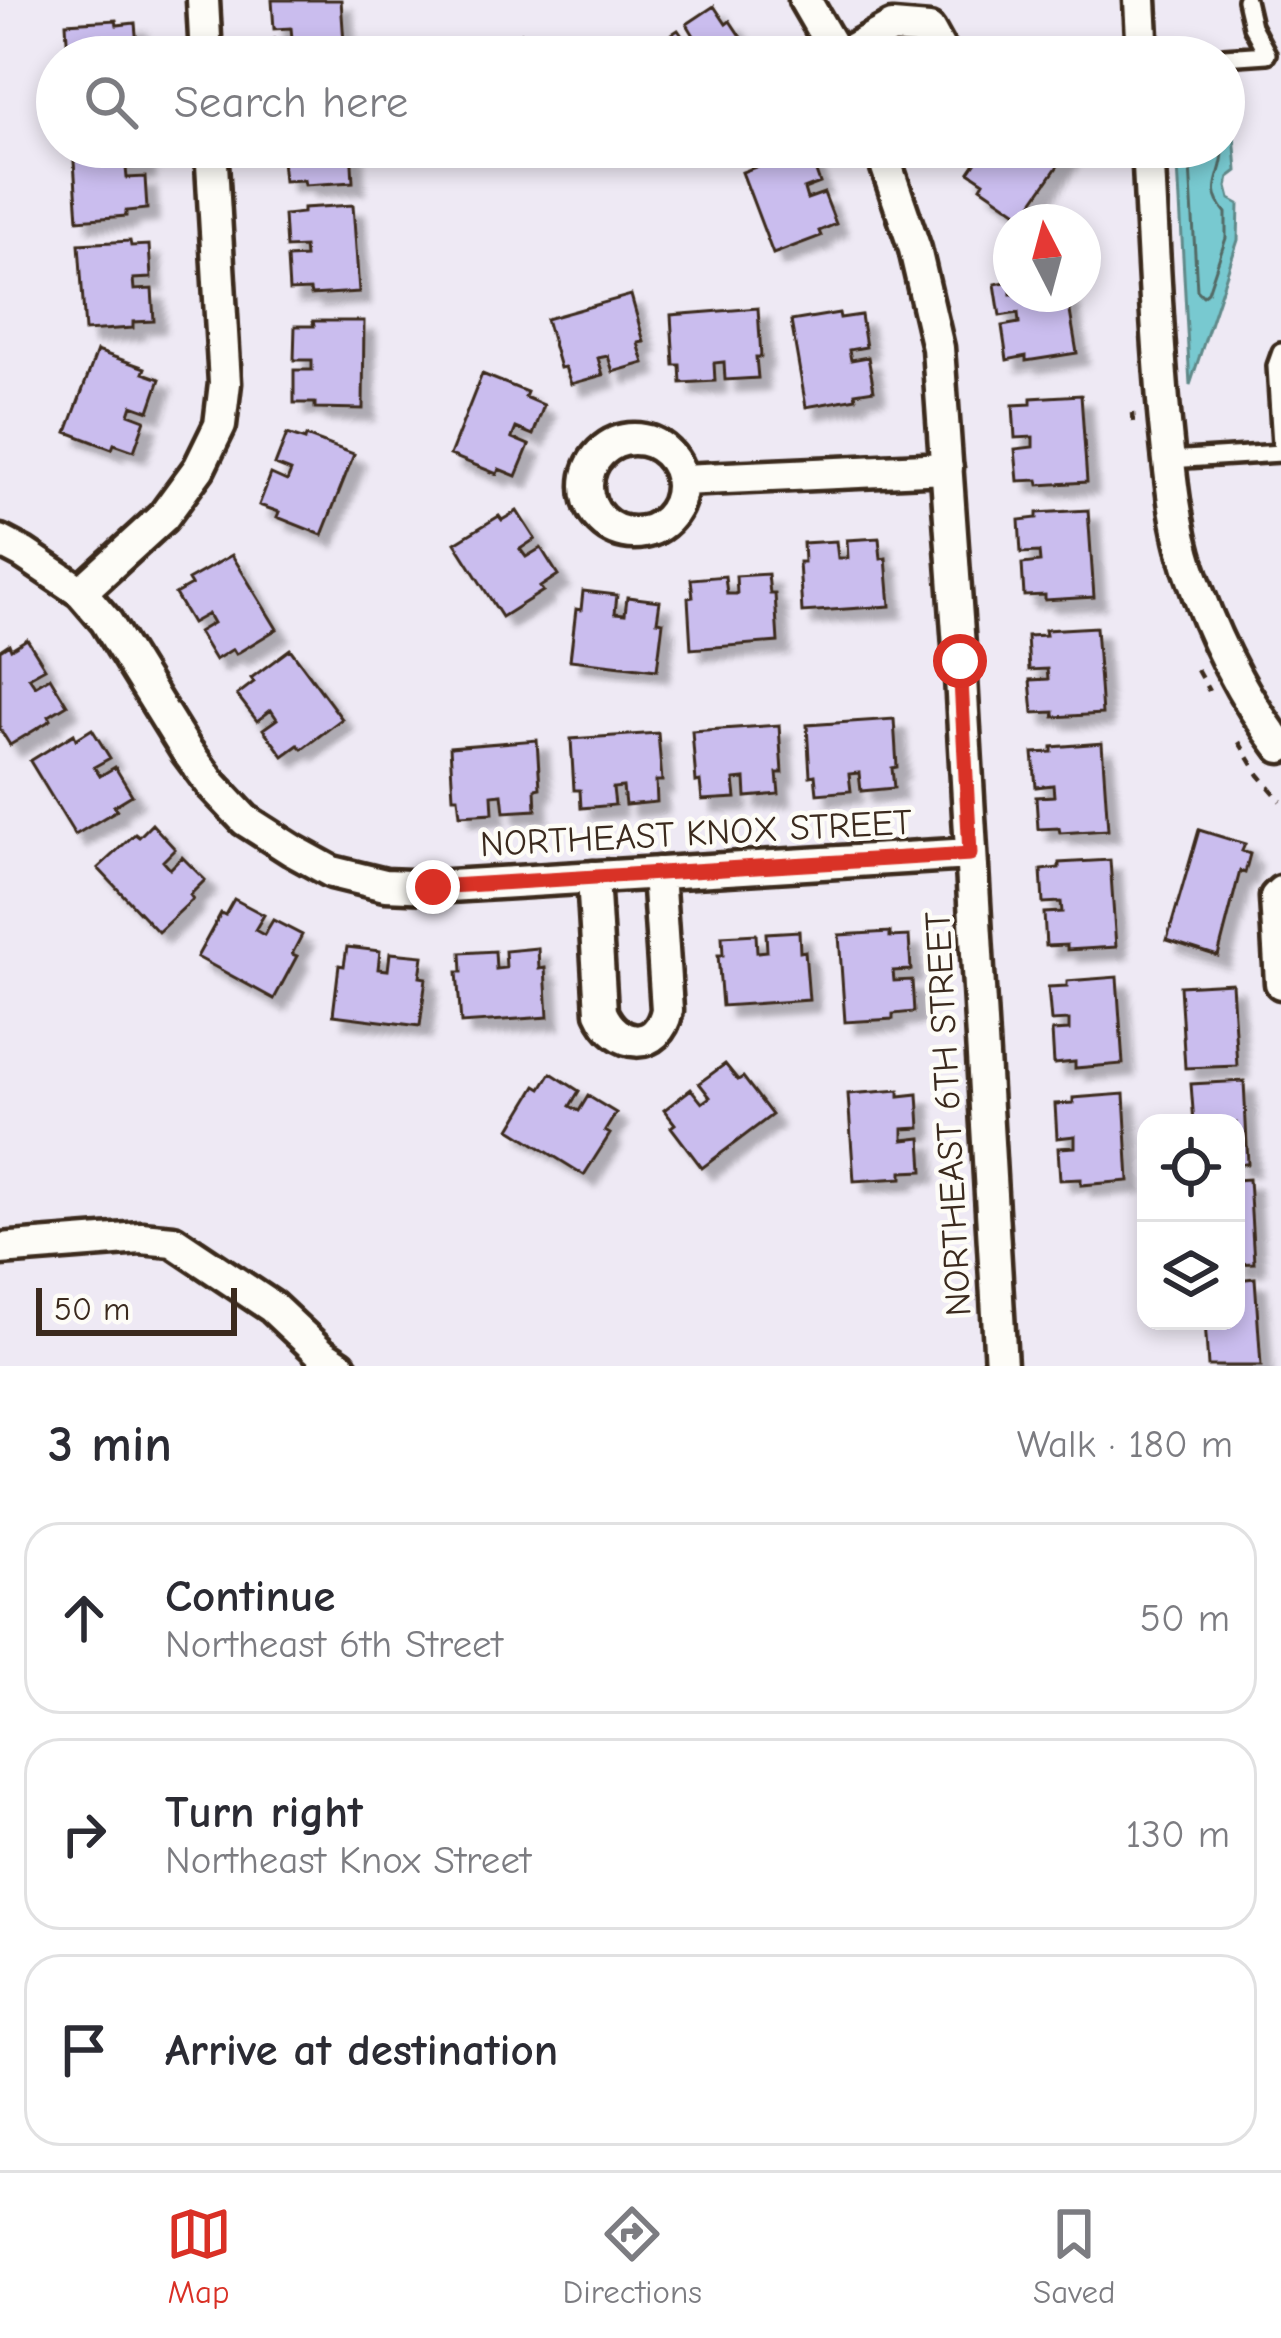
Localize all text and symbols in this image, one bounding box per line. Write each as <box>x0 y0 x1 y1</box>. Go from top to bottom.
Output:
search box <box>36 36 1245 168</box>
icon: search <box>78 69 144 135</box>
text: Search here <box>174 76 408 128</box>
north arrow <box>993 204 1101 312</box>
route start <box>933 634 987 688</box>
street label: NORTHEAST KNOX STREET <box>479 802 913 865</box>
route end <box>406 860 460 914</box>
street label: NORTHEAST 6TH STREET <box>917 910 980 1317</box>
map controls <box>1137 1114 1245 1330</box>
button: locate <box>1137 1114 1245 1222</box>
button: layers <box>1137 1222 1245 1330</box>
scale bar <box>36 1282 237 1335</box>
text: 50 m <box>54 1290 130 1328</box>
text: 3 min <box>48 1415 172 1474</box>
text: Walk · 180 m <box>1017 1422 1233 1467</box>
text: Continue <box>165 1570 335 1622</box>
icon: ahead <box>51 1585 117 1651</box>
text: 50 m <box>1140 1596 1230 1641</box>
text: Northeast 6th Street <box>165 1622 503 1667</box>
text: Turn right <box>165 1786 363 1838</box>
icon: right <box>51 1801 117 1867</box>
text: 130 m <box>1126 1812 1230 1857</box>
text: Northeast Knox Street <box>165 1838 531 1883</box>
icon: arrive <box>51 2017 117 2083</box>
text: Arrive at destination <box>165 2024 558 2076</box>
tab: Map <box>166 2201 232 2311</box>
tab: Directions <box>563 2201 702 2311</box>
tab: Saved <box>1033 2201 1115 2311</box>

